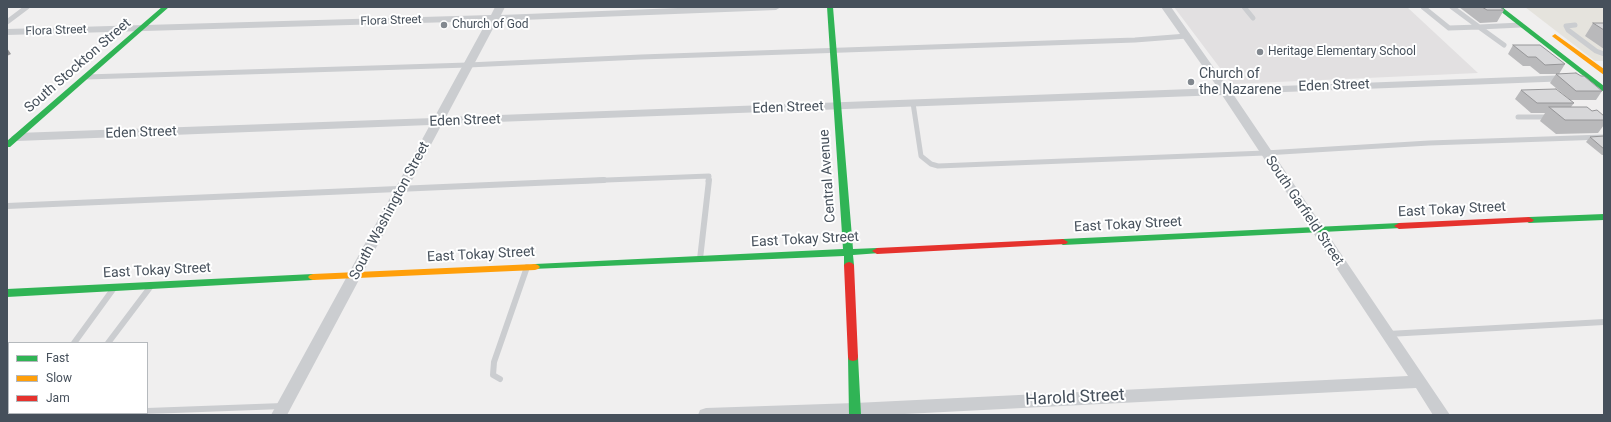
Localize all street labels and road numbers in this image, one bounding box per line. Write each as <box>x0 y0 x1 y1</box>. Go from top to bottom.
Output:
street label: Flora Street <box>360 13 422 29</box>
street label: South Stockton Street <box>21 15 135 117</box>
street label: Flora Street <box>25 23 87 39</box>
street label: Eden Street <box>1298 76 1370 96</box>
street label: Eden Street <box>752 98 824 118</box>
street label: Eden Street <box>429 111 501 131</box>
street label: Eden Street <box>105 123 177 143</box>
street label: Central Avenue <box>816 129 840 223</box>
street label: South Washington Street <box>346 139 434 283</box>
street label: South Garfield Street <box>1261 153 1347 269</box>
street label: East Tokay Street <box>1398 199 1506 221</box>
street label: East Tokay Street <box>1074 214 1182 236</box>
street label: East Tokay Street <box>751 229 859 251</box>
street label: East Tokay Street <box>427 244 535 266</box>
street label: East Tokay Street <box>103 260 211 282</box>
street label: Harold Street <box>1025 385 1125 411</box>

